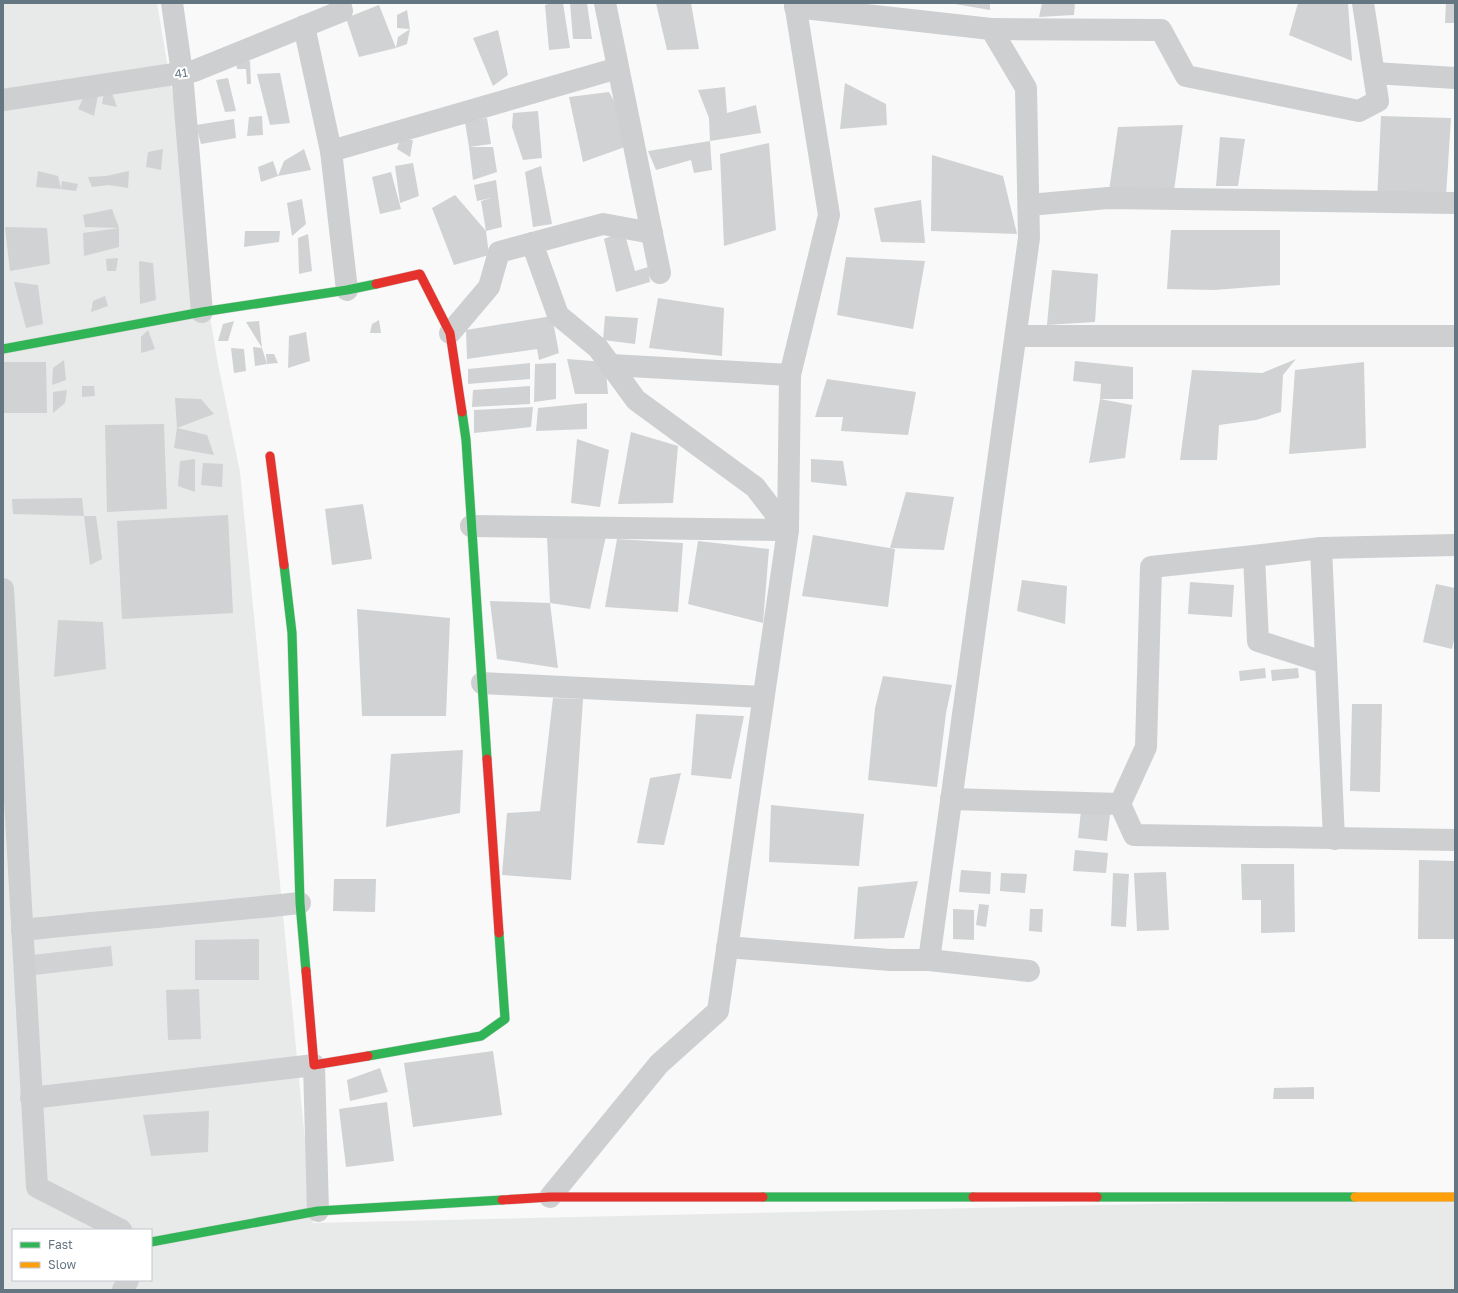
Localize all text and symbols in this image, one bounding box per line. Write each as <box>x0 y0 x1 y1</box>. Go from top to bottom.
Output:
street label: 41 <box>173 65 189 81</box>
legend <box>12 1229 152 1281</box>
text: Fast <box>48 1237 73 1252</box>
text: Slow <box>48 1257 76 1272</box>

